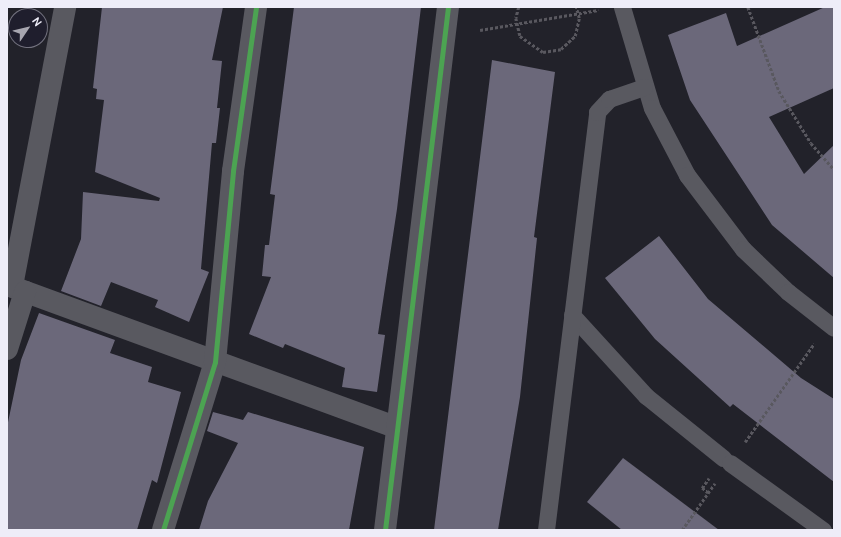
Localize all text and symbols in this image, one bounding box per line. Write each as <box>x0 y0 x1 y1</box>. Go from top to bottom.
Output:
north arrow <box>8 8 48 48</box>
text: N <box>30 15 44 28</box>

